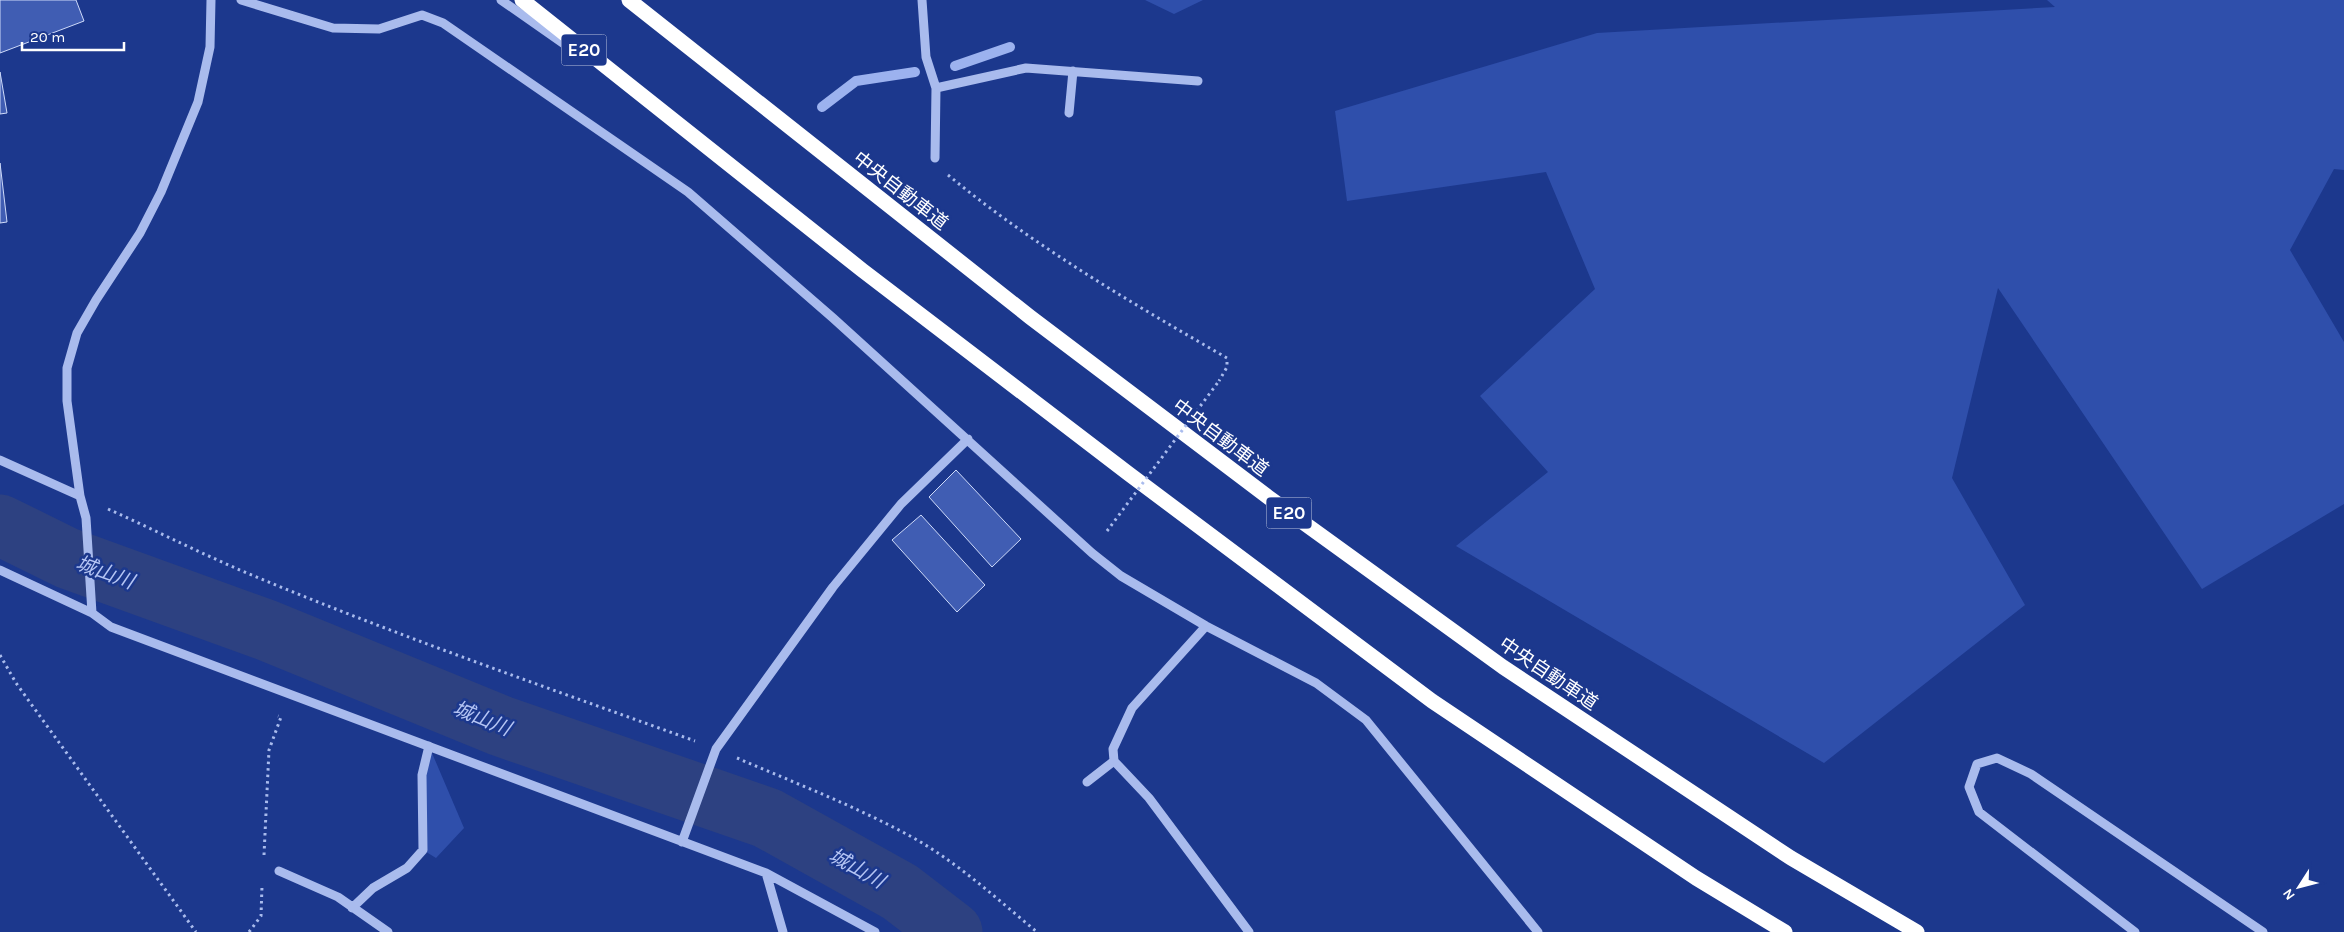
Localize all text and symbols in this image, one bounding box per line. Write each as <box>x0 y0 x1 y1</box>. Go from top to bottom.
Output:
scale bar <box>22 20 125 52</box>
text: 20 m <box>30 28 65 46</box>
road number: E20 <box>562 34 606 66</box>
street label: 中央自動車道 <box>849 147 952 235</box>
street label: 中央自動車道 <box>1168 395 1273 481</box>
road number: E20 <box>1266 498 1312 528</box>
water label: 城山川 <box>73 551 139 594</box>
street label: 中央自動車道 <box>1495 633 1602 715</box>
water label: 城山川 <box>450 697 516 741</box>
water label: 城山川 <box>825 844 890 894</box>
north arrow <box>2274 862 2324 912</box>
text: N <box>2279 885 2299 903</box>

